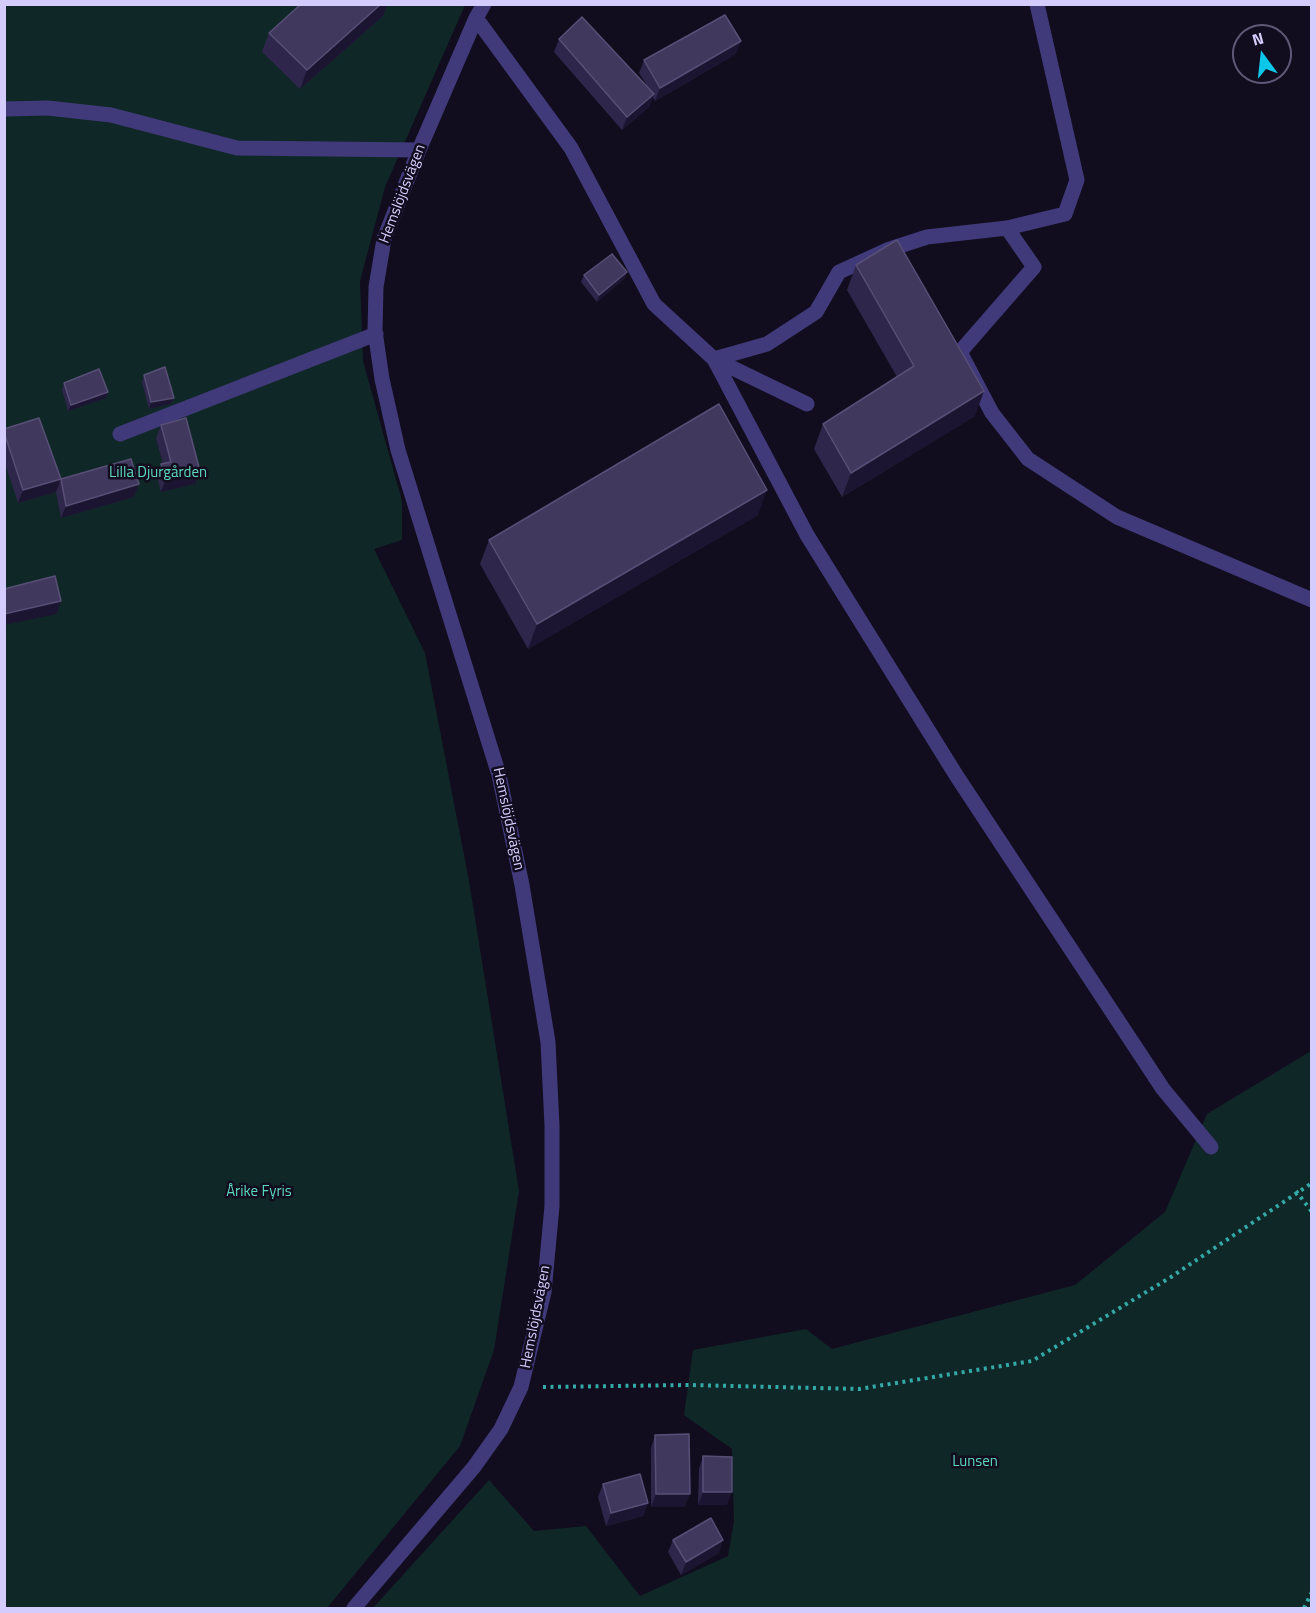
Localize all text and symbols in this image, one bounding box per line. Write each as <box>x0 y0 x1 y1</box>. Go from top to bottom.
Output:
north arrow <box>1232 24 1292 84</box>
text: N <box>1249 26 1266 52</box>
street label: Hemslöjdsvägen <box>376 142 430 246</box>
park label: Lilla Djurgården <box>109 464 207 482</box>
street label: Hemslöjdsvägen <box>488 766 528 872</box>
park label: Årike Fyris <box>226 1183 292 1201</box>
street label: Hemslöjdsvägen <box>517 1264 555 1370</box>
park label: Lunsen <box>952 1453 998 1471</box>

